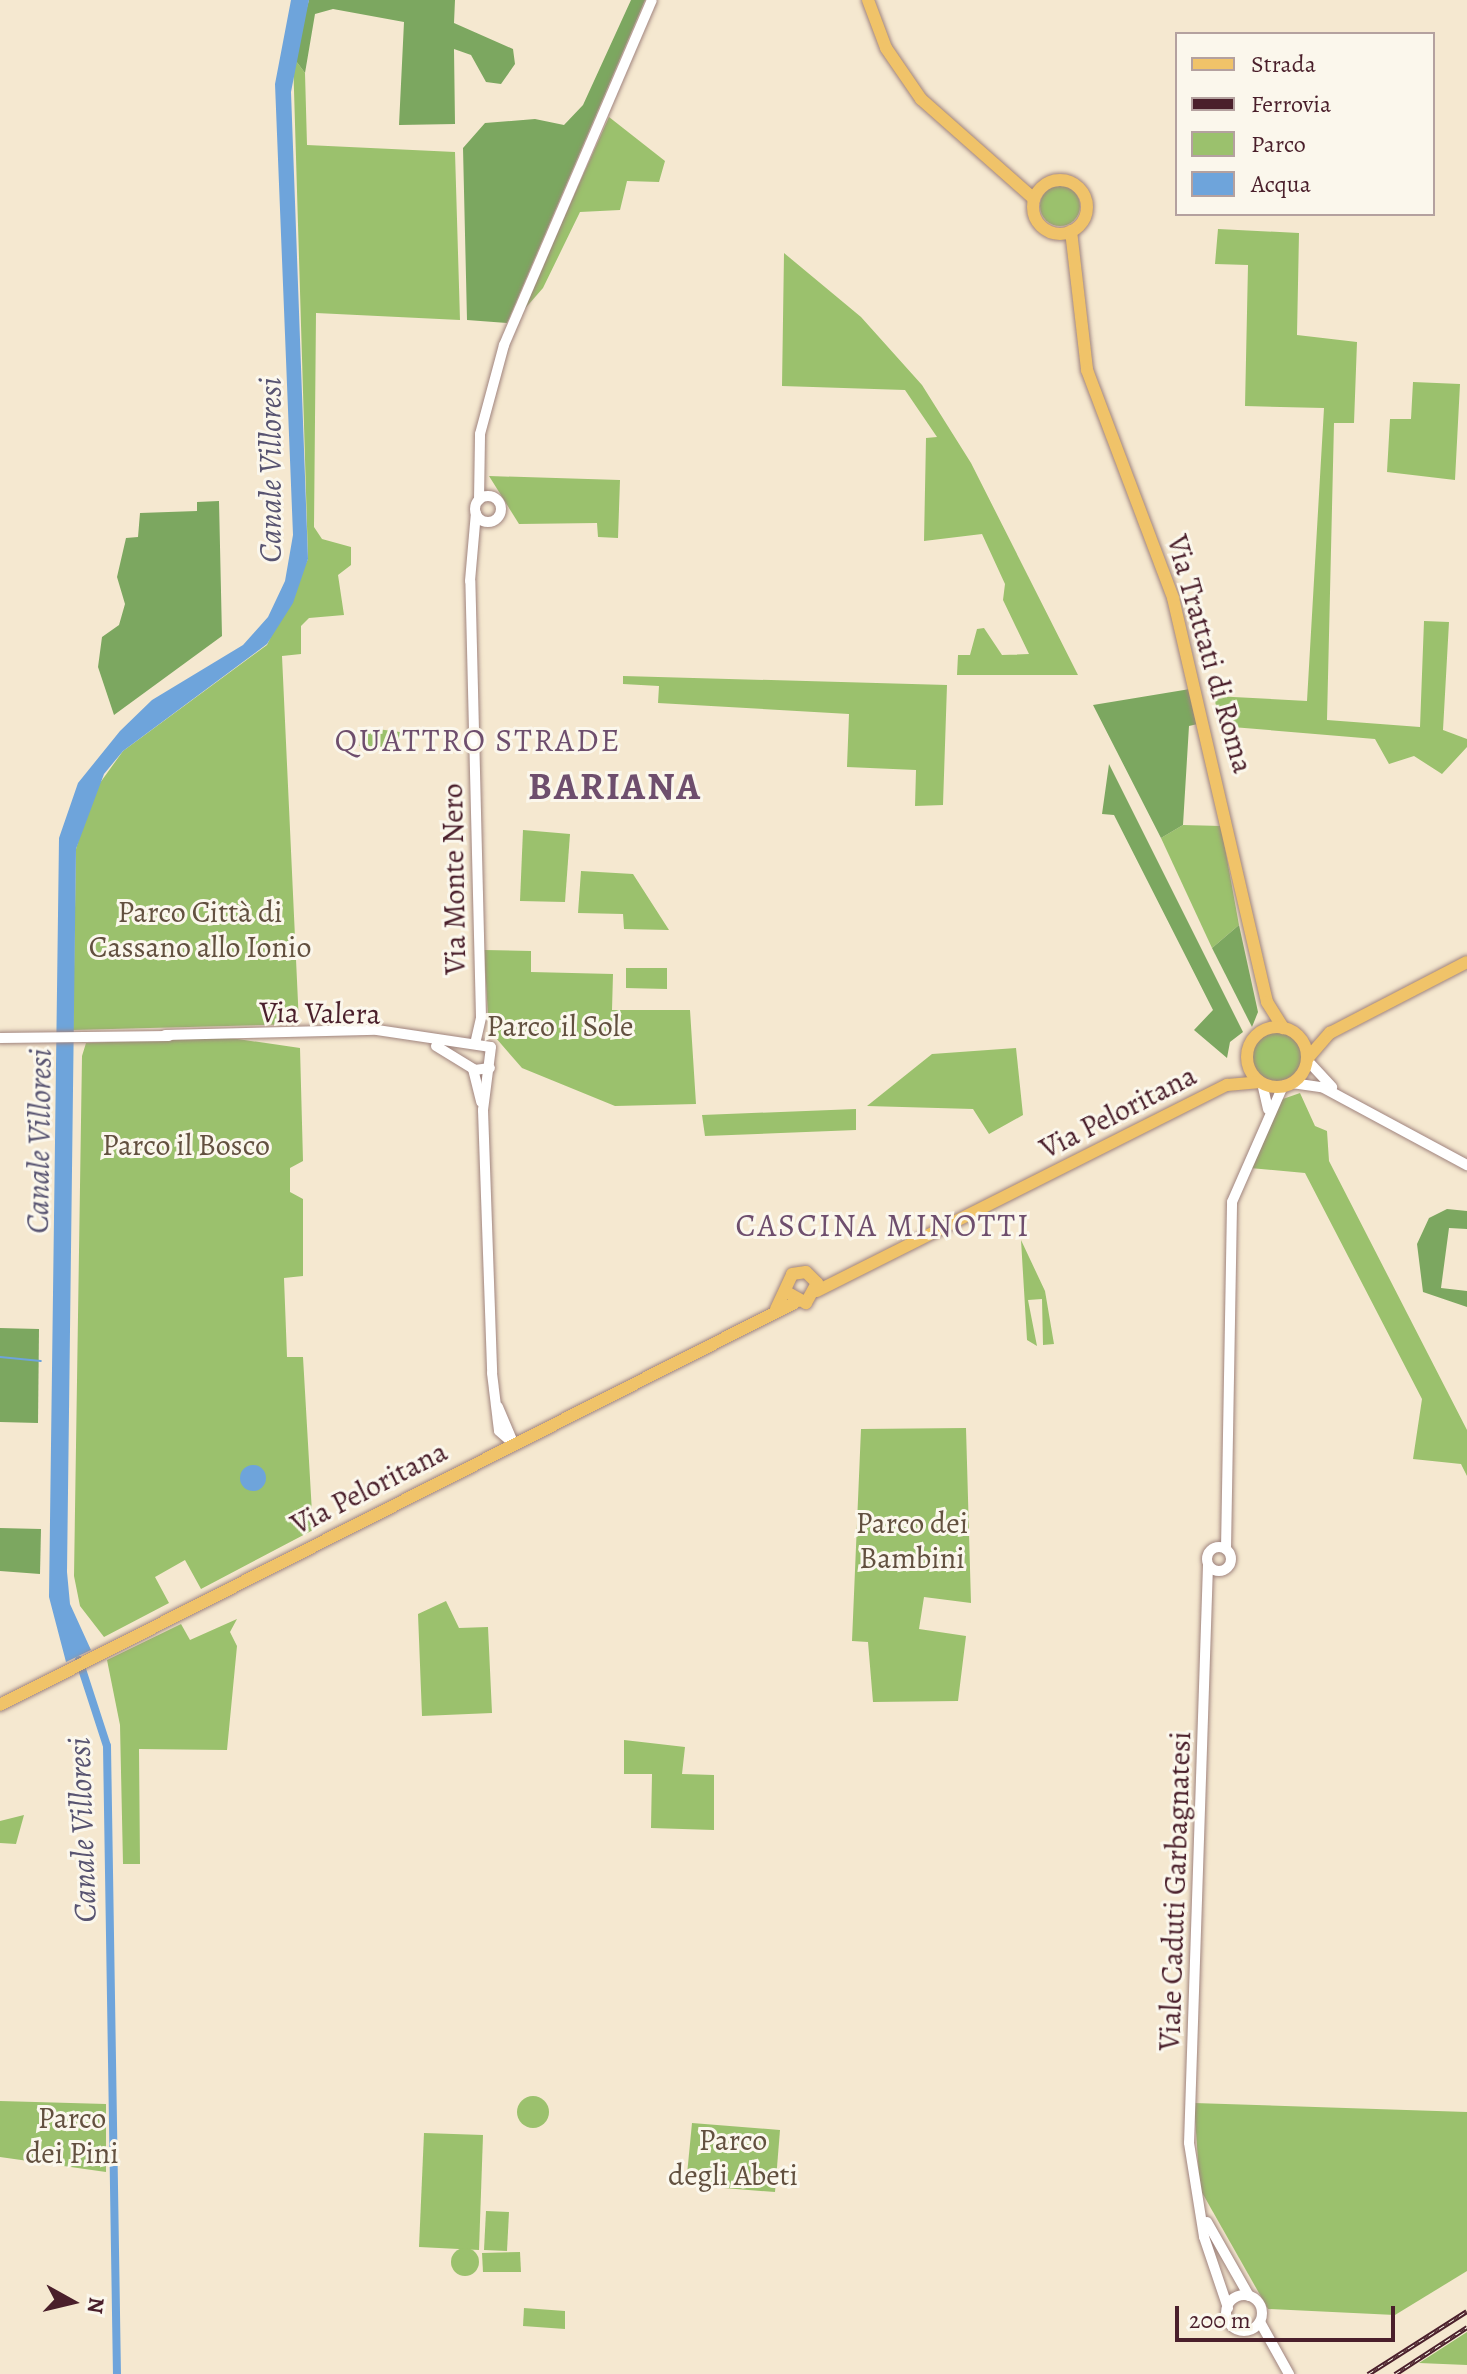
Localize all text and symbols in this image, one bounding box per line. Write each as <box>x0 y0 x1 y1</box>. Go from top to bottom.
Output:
legend <box>1175 32 1435 216</box>
text: Strada <box>1251 48 1316 80</box>
text: Ferrovia <box>1251 88 1331 120</box>
text: Parco <box>1251 128 1306 160</box>
text: Acqua <box>1251 168 1311 200</box>
water label: Canale Villoresi <box>251 377 289 563</box>
street label: Via Trattati di Roma <box>1159 531 1261 777</box>
district label: QUATTRO STRADE <box>335 721 621 759</box>
district label: BARIANA <box>528 764 702 810</box>
street label: Via Monte Nero <box>434 783 474 975</box>
park label: Parco Città di Cassano allo Ionio <box>89 894 311 964</box>
street label: Via Valera <box>259 994 381 1032</box>
park label: Parco il Sole <box>487 1008 633 1044</box>
water label: Canale Villoresi <box>18 1048 60 1234</box>
street label: Via Peloritana <box>1034 1057 1202 1167</box>
park label: Parco il Bosco <box>102 1127 270 1163</box>
district label: CASCINA MINOTTI <box>735 1206 1031 1244</box>
street label: Via Peloritana <box>285 1433 453 1543</box>
park label: Parco dei Bambini <box>856 1505 968 1576</box>
street label: Viale Caduti Garbagnatesi <box>1151 1731 1199 2051</box>
water label: Canale Villoresi <box>60 1737 104 1923</box>
park label: Parco dei Pini <box>25 2100 119 2170</box>
park label: Parco degli Abeti <box>668 2122 798 2192</box>
north arrow <box>32 2262 112 2342</box>
scale bar <box>1179 2290 1399 2340</box>
text: N <box>80 2295 112 2315</box>
text: 200 m <box>1189 2304 1251 2336</box>

